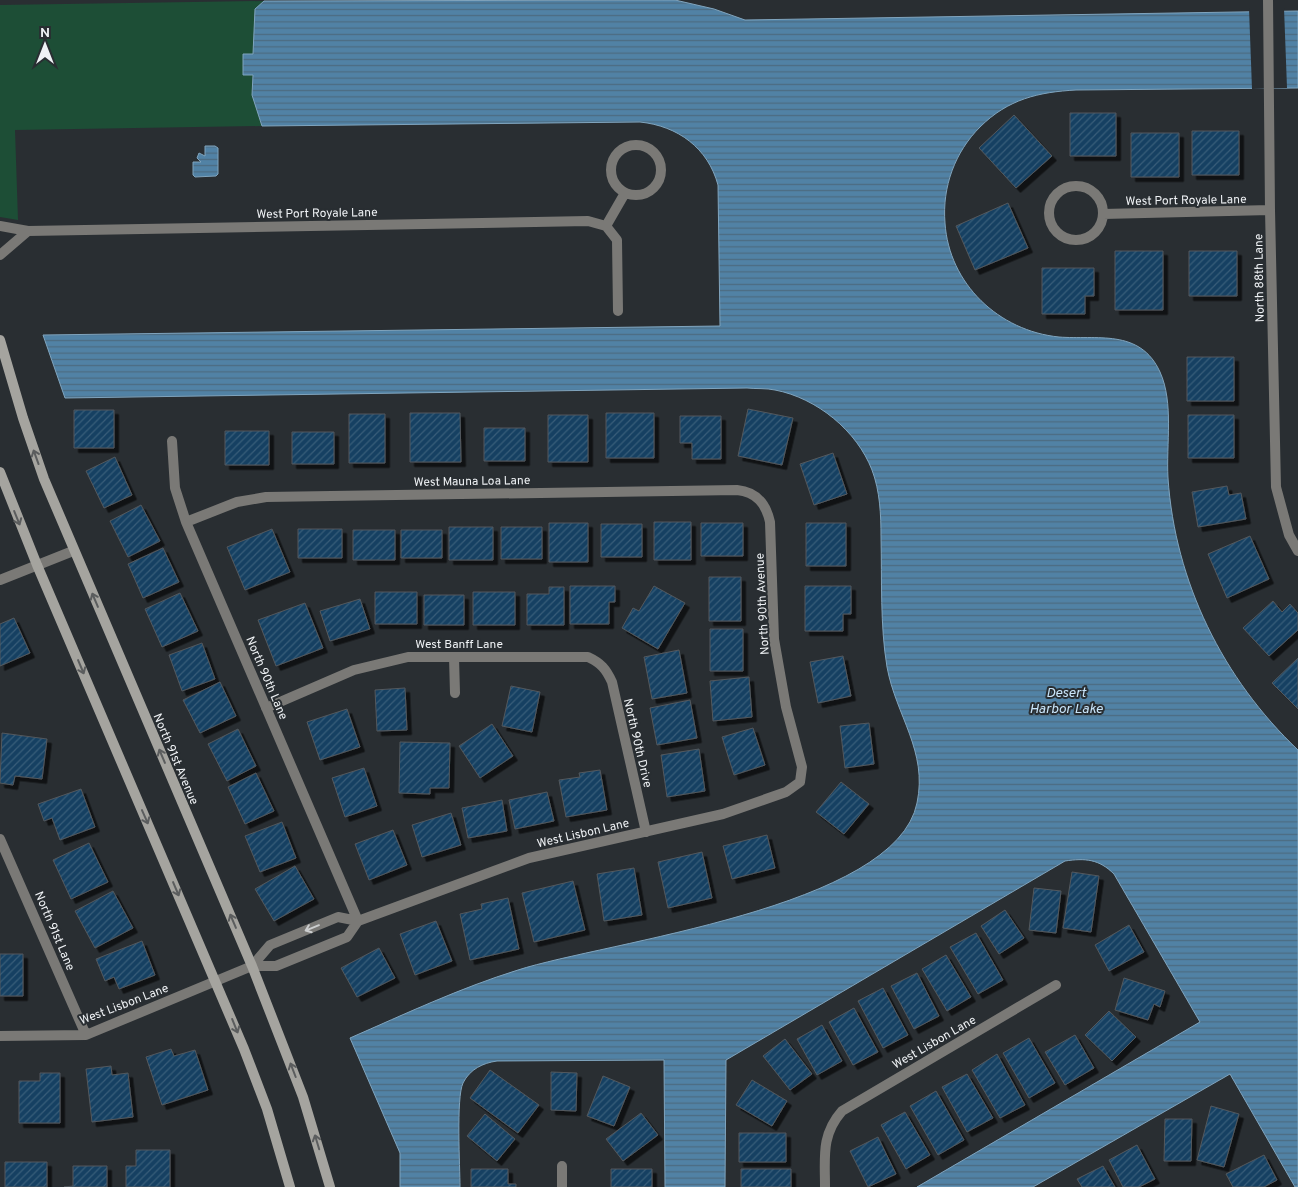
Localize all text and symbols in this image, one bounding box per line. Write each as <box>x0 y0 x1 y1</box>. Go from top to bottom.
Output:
north arrow <box>20 20 70 70</box>
text: N <box>40 25 50 42</box>
street label: West Port Royale Lane <box>1125 192 1247 210</box>
street label: West Port Royale Lane <box>256 205 378 223</box>
street label: North 88th Lane <box>1251 233 1269 322</box>
one-way arrow <box>31 450 40 465</box>
street label: West Mauna Loa Lane <box>414 473 530 491</box>
one-way arrow <box>13 510 23 525</box>
street label: North 90th Avenue <box>752 553 774 655</box>
one-way arrow <box>89 593 99 608</box>
street label: North 90th Lane <box>241 634 291 723</box>
street label: West Banff Lane <box>415 637 503 653</box>
one-way arrow <box>76 659 86 674</box>
water label: Desert Harbor Lake <box>1029 685 1104 718</box>
street label: North 90th Drive <box>619 697 655 789</box>
street label: North 91st Avenue <box>149 711 202 808</box>
one-way arrow <box>156 749 166 764</box>
one-way arrow <box>141 809 151 824</box>
street label: West Lisbon Lane <box>536 816 631 852</box>
one-way arrow <box>172 881 182 896</box>
street label: North 91st Lane <box>30 889 78 974</box>
one-way arrow <box>227 914 237 929</box>
one-way arrow <box>305 924 320 934</box>
street label: West Lisbon Lane <box>78 981 171 1029</box>
street label: West Lisbon Lane <box>890 1012 979 1073</box>
one-way arrow <box>231 1018 240 1033</box>
one-way arrow <box>287 1063 297 1078</box>
one-way arrow <box>312 1134 321 1150</box>

